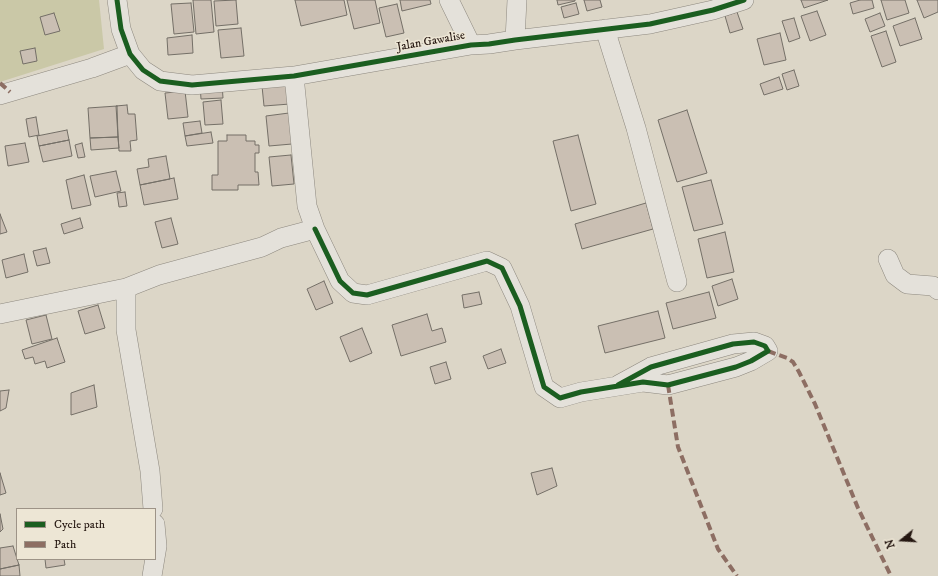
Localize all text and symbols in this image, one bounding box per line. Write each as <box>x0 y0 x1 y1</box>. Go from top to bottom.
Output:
street label: Jalan Gawalise <box>396 29 466 55</box>
legend <box>16 508 156 560</box>
text: Cycle path <box>54 517 105 532</box>
north arrow <box>882 520 922 560</box>
text: Path <box>54 537 76 552</box>
text: N <box>883 537 899 550</box>

